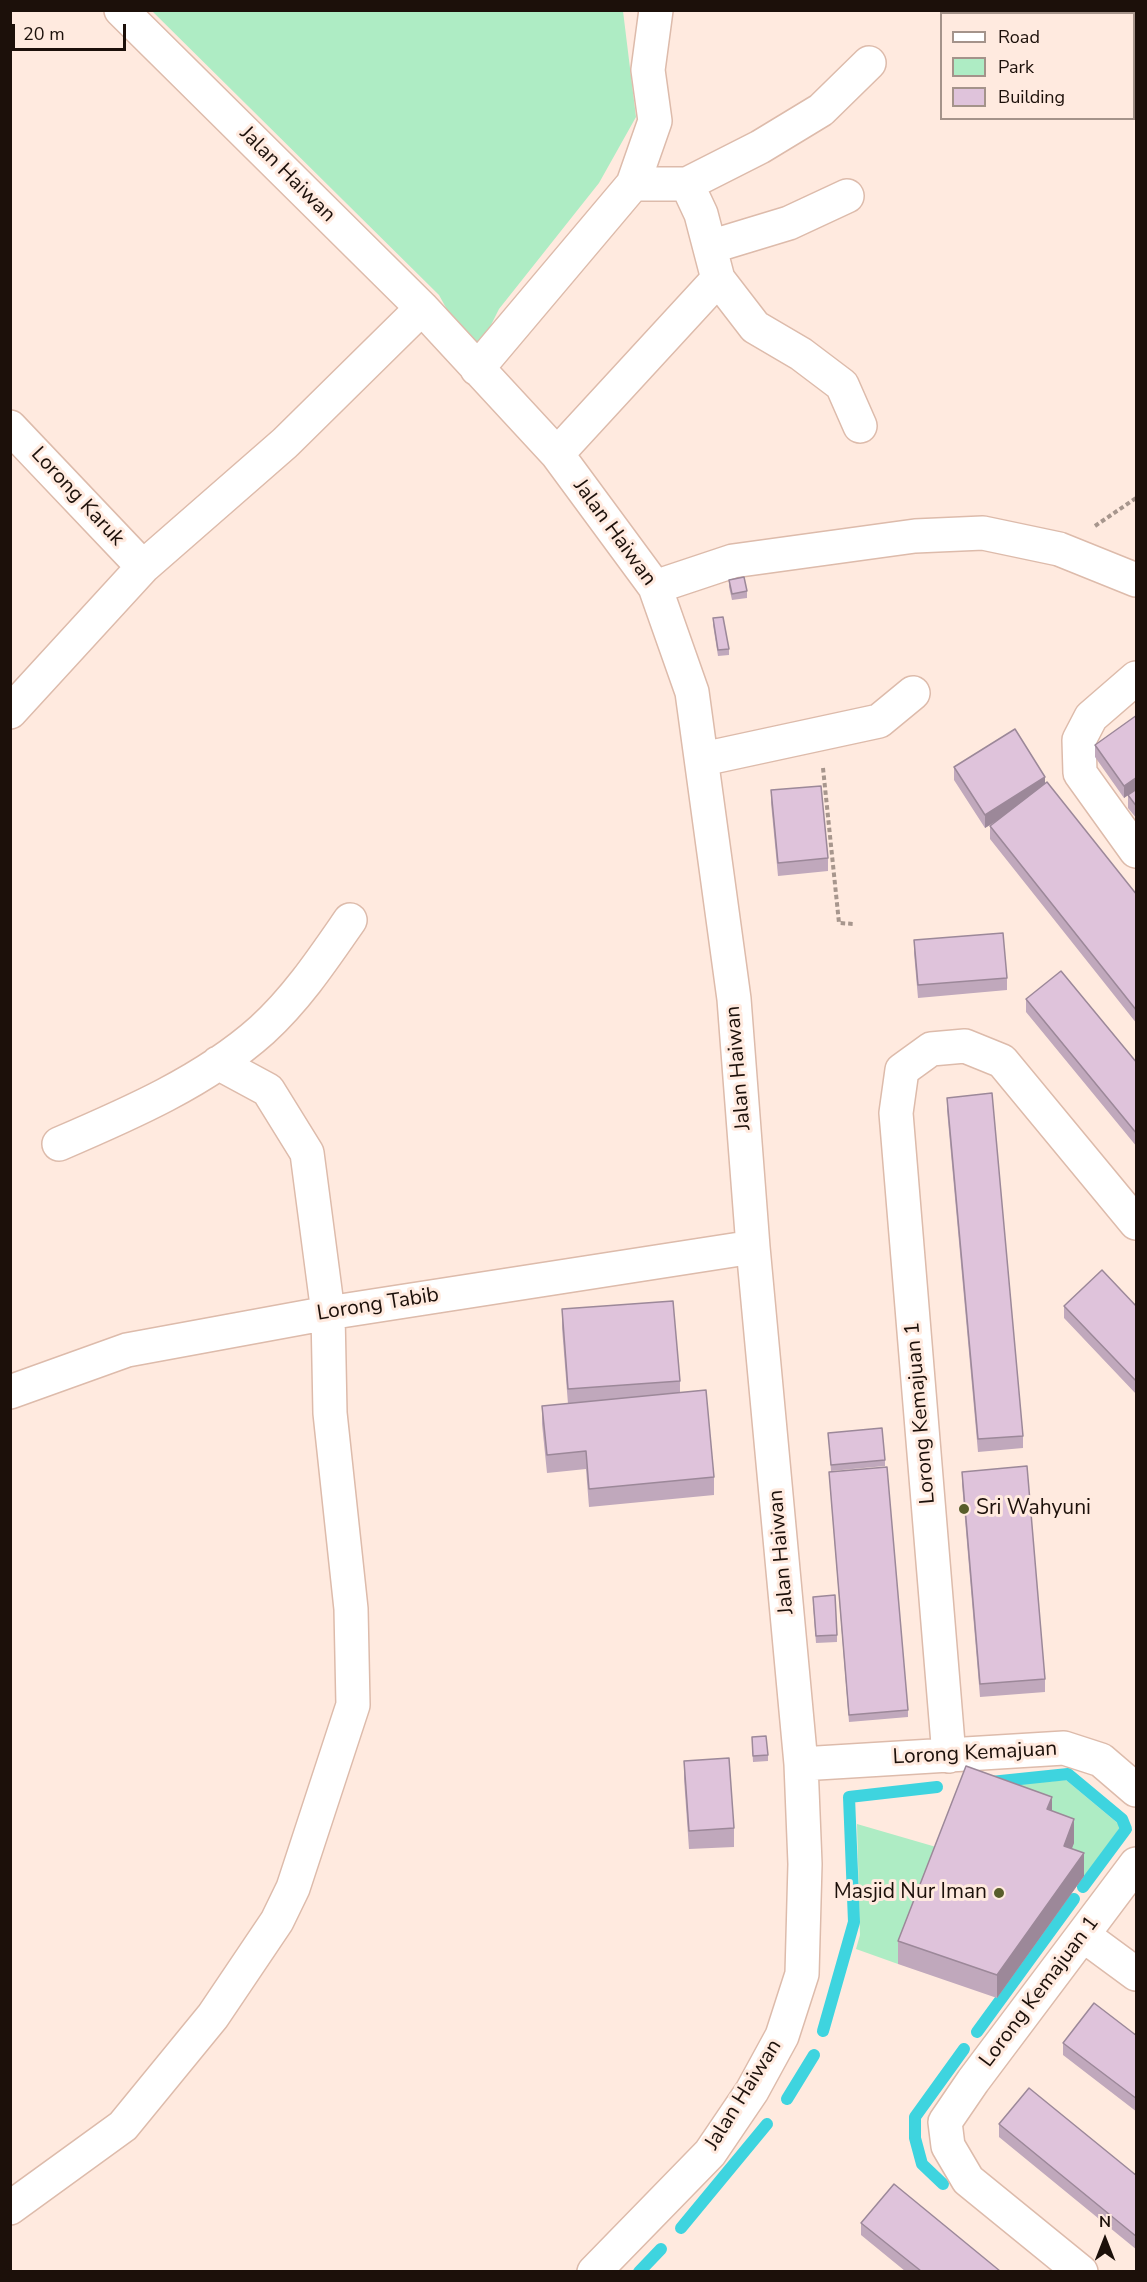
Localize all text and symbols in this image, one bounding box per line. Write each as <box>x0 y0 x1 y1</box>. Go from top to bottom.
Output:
scale bar <box>15 12 129 50</box>
legend <box>940 12 1135 120</box>
text: 20 m <box>23 22 65 46</box>
text: Road <box>998 25 1040 49</box>
text: Park <box>998 55 1034 79</box>
text: Building <box>998 85 1065 109</box>
street label: Jalan Haiwan <box>234 122 340 228</box>
street label: Lorong Karuk <box>25 442 129 552</box>
street label: Jalan Haiwan <box>567 475 661 591</box>
street label: Jalan Haiwan <box>721 1005 757 1131</box>
street label: Lorong Tabib <box>315 1283 441 1327</box>
street label: Lorong Kemajuan 1 <box>900 1321 942 1505</box>
street label: Jalan Haiwan <box>764 1489 800 1615</box>
place label: Sri Wahyuni <box>976 1496 1091 1522</box>
marker: Sri Wahyuni <box>957 1502 971 1516</box>
street label: Lorong Kemajuan <box>892 1737 1058 1771</box>
place label: Masjid Nur Iman <box>834 1880 987 1906</box>
marker: Masjid Nur Iman <box>992 1886 1006 1900</box>
street label: Lorong Kemajuan 1 <box>975 1911 1105 2073</box>
street label: Jalan Haiwan <box>700 2035 788 2155</box>
north arrow <box>1075 2210 1135 2270</box>
text: N <box>1099 2211 1111 2233</box>

